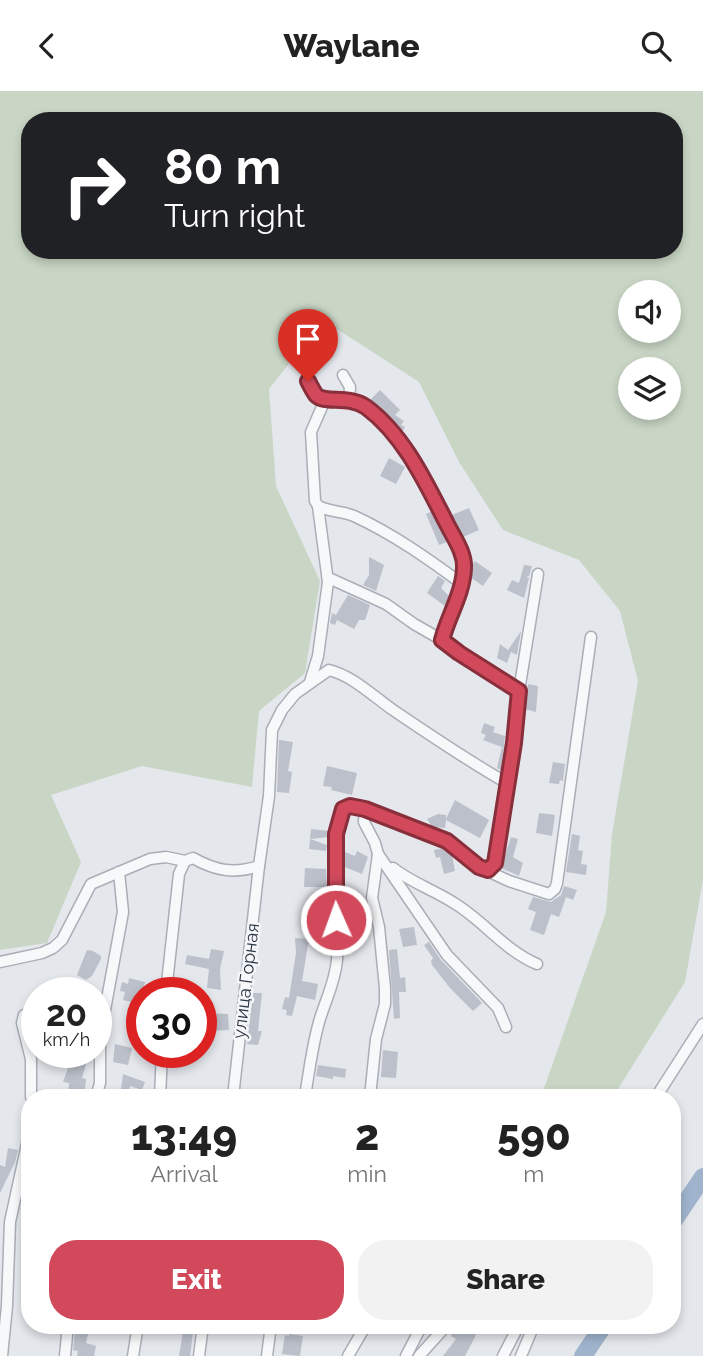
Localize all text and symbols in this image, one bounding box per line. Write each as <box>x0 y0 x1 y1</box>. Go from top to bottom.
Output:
icon: back <box>28 27 66 65</box>
text: Waylane <box>284 27 419 64</box>
icon: search <box>637 27 675 65</box>
text: 80 m <box>164 138 281 195</box>
icon: right <box>49 140 140 231</box>
text: Turn right <box>164 197 305 234</box>
map controls <box>618 280 681 420</box>
button: sound <box>618 280 681 343</box>
pin <box>278 309 338 381</box>
icon: arrive <box>289 320 327 358</box>
button: layers <box>618 357 681 420</box>
position arrow <box>299 883 373 957</box>
street label: улица Горная <box>228 922 263 1040</box>
speed limit sign: 30 <box>126 977 217 1068</box>
text: 20 <box>46 993 87 1034</box>
text: km/h <box>43 1029 90 1050</box>
text: 13:49 <box>131 1111 237 1160</box>
text: 2 <box>355 1111 379 1160</box>
text: 590 <box>497 1111 571 1160</box>
text: Arrival <box>150 1160 218 1187</box>
text: min <box>347 1160 387 1187</box>
text: m <box>523 1160 544 1187</box>
button: Exit <box>49 1240 344 1320</box>
button: Share <box>358 1240 653 1320</box>

